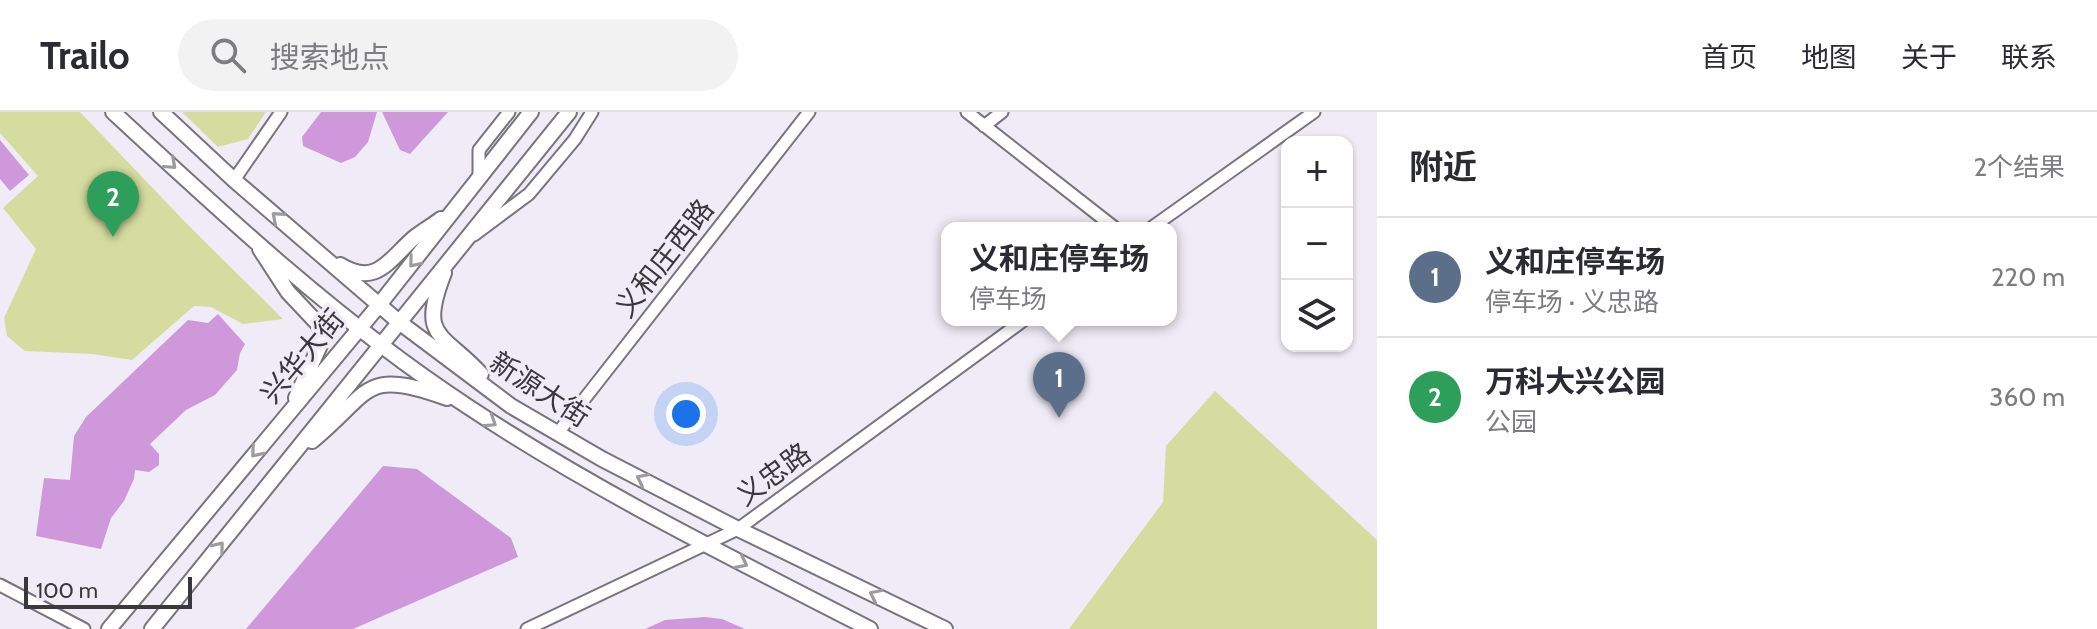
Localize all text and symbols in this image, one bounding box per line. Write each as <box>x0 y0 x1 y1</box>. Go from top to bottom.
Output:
search box <box>178 19 738 91</box>
text: Trailo <box>40 32 130 79</box>
icon: search <box>206 33 250 77</box>
text: 搜索地点 <box>270 39 390 76</box>
text: 首页 <box>1701 40 1757 74</box>
text: 地图 <box>1801 40 1857 74</box>
text: 关于 <box>1901 40 1957 74</box>
text: 联系 <box>2001 40 2057 74</box>
map controls <box>1281 136 1353 352</box>
button: + <box>1281 136 1353 208</box>
text: 附近 <box>1409 146 1477 188</box>
text: 2个结果 <box>1973 151 2065 183</box>
one-way arrow <box>161 155 176 169</box>
pin: 2 <box>87 171 139 237</box>
street label: 义和庄西路 <box>608 192 720 324</box>
button: − <box>1281 208 1353 280</box>
one-way arrow <box>271 212 286 227</box>
popup <box>941 222 1177 326</box>
text: 义和庄停车场 <box>969 240 1149 277</box>
text: 义和庄停车场 <box>1485 243 1665 280</box>
one-way arrow <box>409 253 423 268</box>
text: 1 <box>1430 261 1440 293</box>
text: 220 m <box>1991 261 2065 293</box>
button: layers <box>1281 280 1353 352</box>
text: 停车场 <box>969 283 1047 315</box>
text: 停车场 · 义忠路 <box>1485 286 1659 318</box>
street label: 兴华大街 <box>253 302 351 410</box>
street label: 新源大街 <box>484 344 596 434</box>
pin: 1 <box>1033 352 1085 418</box>
text: 万科大兴公园 <box>1485 363 1665 400</box>
text: 2 <box>1428 381 1442 413</box>
text: 360 m <box>1989 381 2065 413</box>
your location <box>666 394 706 434</box>
text: 公园 <box>1485 406 1537 438</box>
one-way arrow <box>482 413 497 428</box>
street label: 义忠路 <box>729 436 817 512</box>
one-way arrow <box>251 443 266 457</box>
one-way arrow <box>635 474 650 489</box>
one-way arrow <box>209 542 224 556</box>
one-way arrow <box>733 554 748 569</box>
scale bar <box>24 573 192 609</box>
text: 100 m <box>36 577 98 604</box>
one-way arrow <box>868 589 883 605</box>

